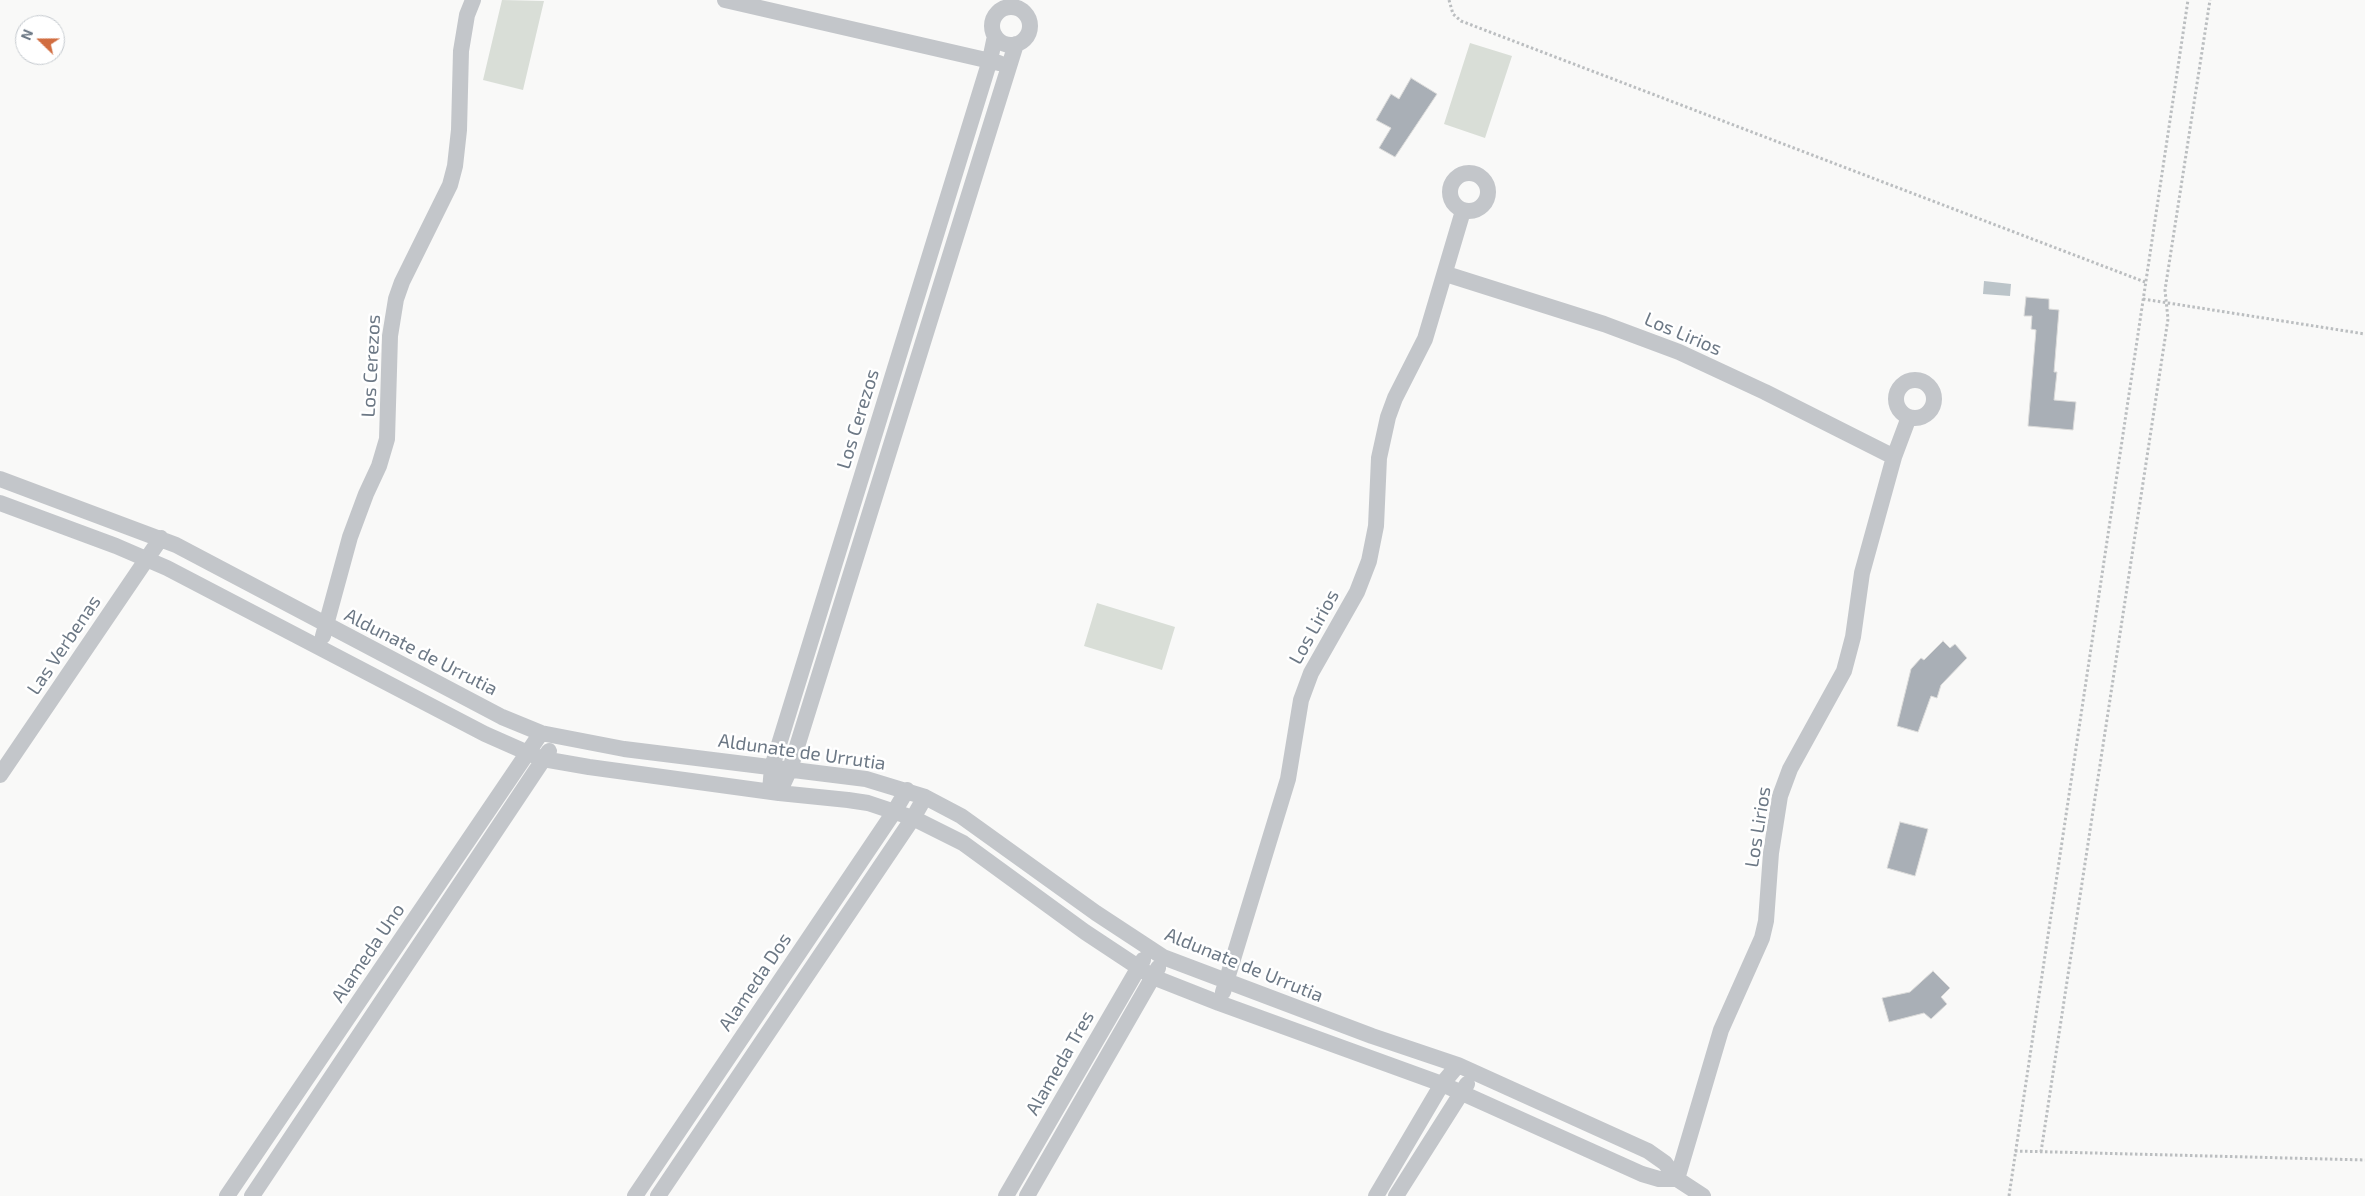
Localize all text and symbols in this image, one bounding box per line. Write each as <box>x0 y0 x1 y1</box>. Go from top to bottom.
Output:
north arrow <box>15 15 65 65</box>
text: N <box>17 27 36 42</box>
street label: Los Lirios <box>1641 308 1725 360</box>
street label: Los Cerezos <box>357 314 385 418</box>
street label: Los Cerezos <box>832 366 884 472</box>
street label: Los Lirios <box>1284 586 1344 668</box>
street label: Las Verbenas <box>22 591 106 699</box>
street label: Aldunate de Urrutia <box>341 604 501 700</box>
street label: Aldunate de Urrutia <box>717 729 887 775</box>
street label: Los Lirios <box>1740 785 1776 869</box>
street label: Alameda Uno <box>326 899 410 1007</box>
street label: Aldunate de Urrutia <box>1161 923 1327 1007</box>
street label: Alameda Dos <box>714 929 796 1035</box>
street label: Alameda Tres <box>1021 1007 1099 1119</box>

